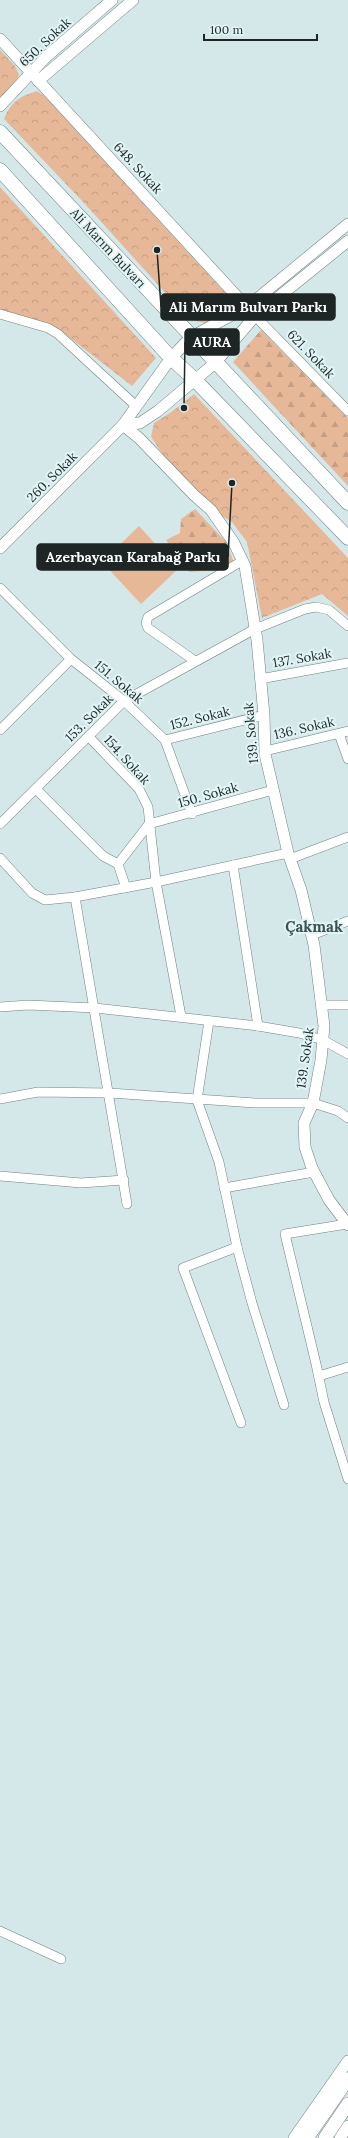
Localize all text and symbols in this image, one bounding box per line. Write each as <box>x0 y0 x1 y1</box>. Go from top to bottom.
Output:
street label: 650. Sokak <box>16 14 74 70</box>
scale bar <box>204 16 317 42</box>
text: 100 m <box>210 22 243 37</box>
street label: 648. Sokak <box>110 139 166 197</box>
street label: Ali Marım Bulvarı <box>66 204 150 292</box>
callout: Ali Marım Bulvarı Parkı <box>161 294 335 320</box>
text: Ali Marım Bulvarı Parkı <box>169 298 327 316</box>
street label: 621. Sokak <box>284 326 338 382</box>
callout: AURA <box>185 329 239 355</box>
text: AURA <box>193 333 232 351</box>
street label: 260. Sokak <box>23 448 81 506</box>
callout: Azerbaycan Karabağ Parkı <box>37 544 228 570</box>
text: Azerbaycan Karabağ Parkı <box>46 548 221 566</box>
street label: 137. Sokak <box>271 644 333 672</box>
street label: 151. Sokak <box>91 657 147 707</box>
street label: 153. Sokak <box>61 690 117 746</box>
street label: 152. Sokak <box>168 702 232 734</box>
street label: 139. Sokak <box>240 702 262 764</box>
street label: 136. Sokak <box>272 713 336 743</box>
street label: 154. Sokak <box>100 732 154 788</box>
street label: 150. Sokak <box>176 778 240 812</box>
district label: Çakmak <box>285 917 343 936</box>
street label: 139. Sokak <box>292 1026 318 1090</box>

